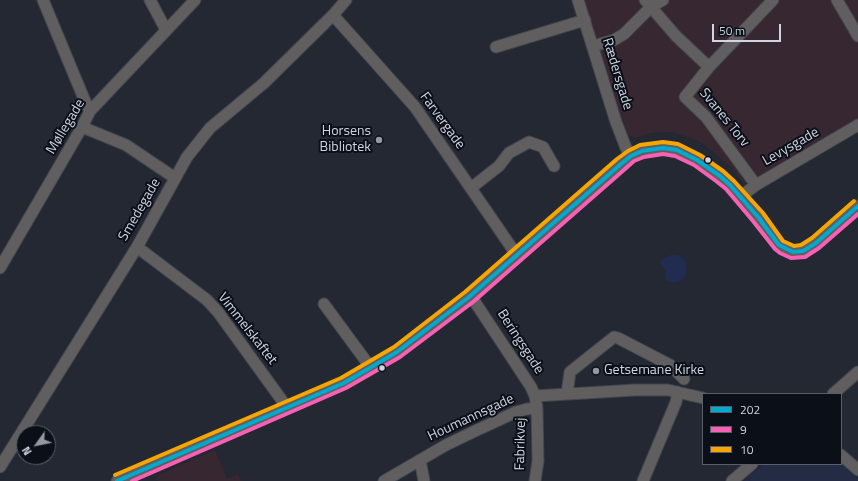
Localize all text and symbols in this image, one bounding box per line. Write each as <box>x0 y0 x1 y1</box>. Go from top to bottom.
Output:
scale bar <box>714 16 783 42</box>
text: 50 m <box>719 21 745 40</box>
street label: Rædersgade <box>598 36 636 112</box>
street label: Svanes Torv <box>695 85 753 151</box>
street label: Farvergade <box>416 89 468 153</box>
street label: Møllegade <box>43 96 89 158</box>
place label: Horsens Bibliotek <box>320 124 371 156</box>
street label: Levysgade <box>760 124 822 170</box>
marker: Horsens Bibliotek <box>374 135 384 145</box>
unlabelled marker <box>703 155 713 165</box>
street label: Smedegade <box>115 176 165 244</box>
street label: Vimmelskaftet <box>214 290 280 368</box>
street label: Beringsgade <box>493 307 547 377</box>
unlabelled marker <box>377 363 387 373</box>
place label: Getsemane Kirke <box>604 363 704 379</box>
marker: Getsemane Kirke <box>591 366 601 376</box>
street label: Houmannsgade <box>425 391 517 445</box>
legend <box>702 393 842 465</box>
text: 202 <box>740 400 760 419</box>
street label: Fabrikvej <box>512 418 530 470</box>
text: 9 <box>740 420 747 439</box>
north arrow <box>16 425 56 465</box>
text: 10 <box>740 440 753 459</box>
text: N <box>18 443 36 459</box>

